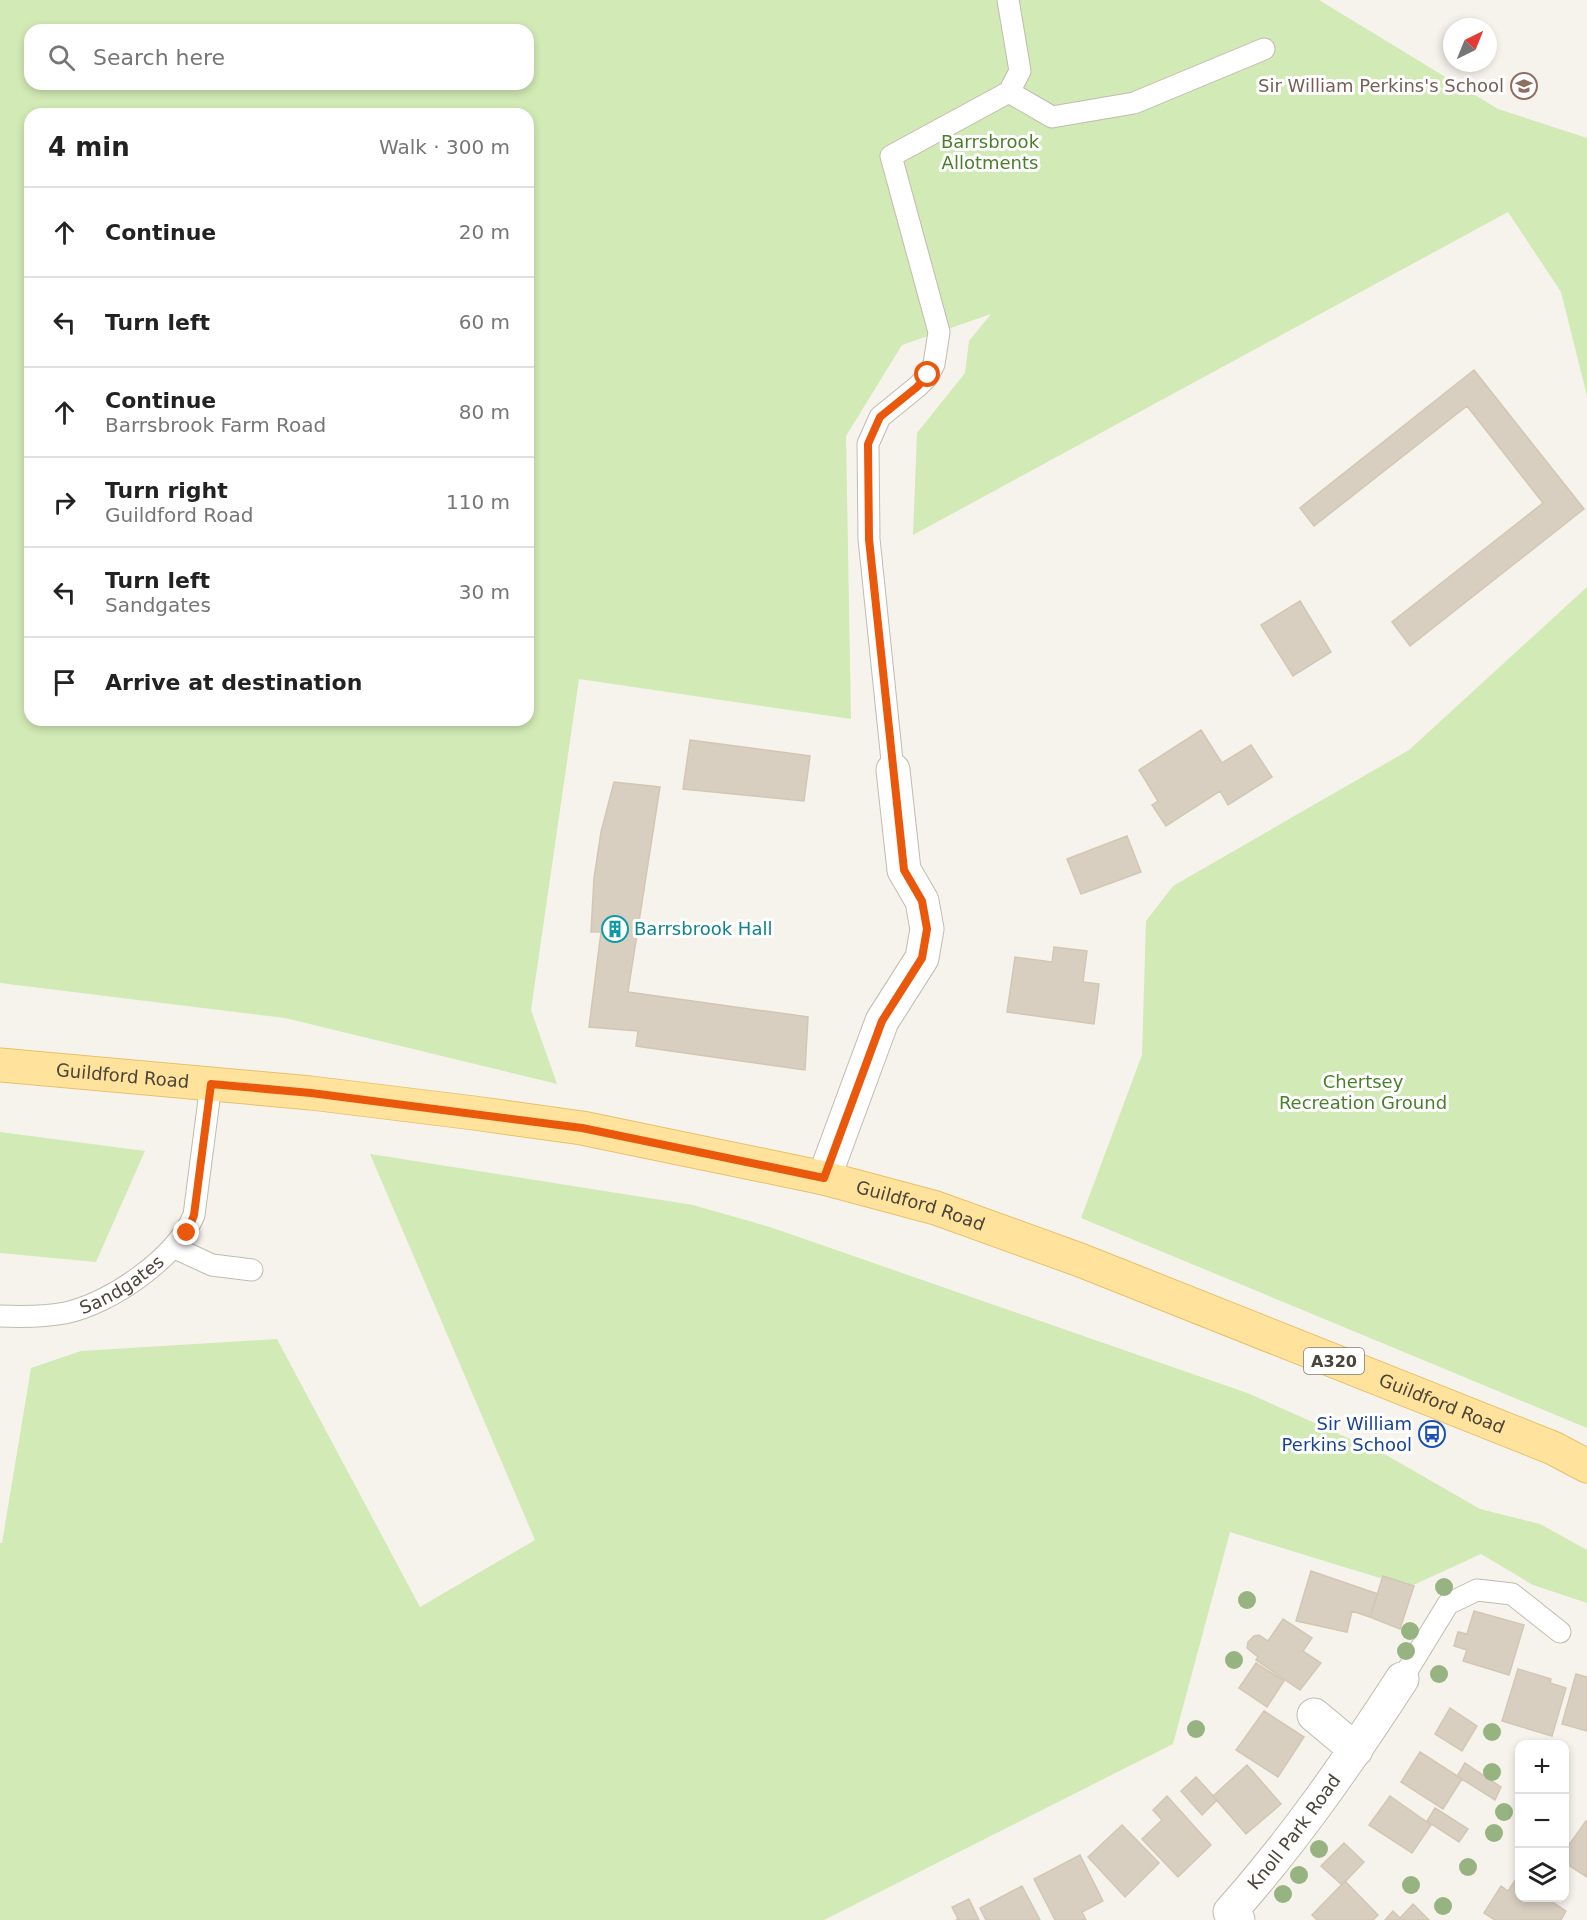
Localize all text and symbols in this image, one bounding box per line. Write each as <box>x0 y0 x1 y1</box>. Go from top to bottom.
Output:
north arrow <box>1443 18 1497 72</box>
search box <box>24 24 534 90</box>
icon: search <box>45 41 78 74</box>
text: Search here <box>93 45 225 70</box>
school or university icon: Sir William Perkins's School <box>1509 71 1539 101</box>
place label: Sir William Perkins's School <box>1258 75 1504 96</box>
park label: Barrsbrook Allotments <box>941 131 1040 173</box>
text: 4 min <box>48 132 130 162</box>
text: Walk · 300 m <box>379 135 510 159</box>
icon: ahead <box>48 216 81 249</box>
text: Continue <box>105 220 216 245</box>
text: 20 m <box>459 220 510 244</box>
icon: left <box>48 306 81 339</box>
text: Turn left <box>105 310 210 335</box>
text: 60 m <box>459 310 510 334</box>
route start <box>914 361 940 387</box>
text: Continue <box>105 388 216 413</box>
icon: ahead <box>48 396 81 429</box>
text: 80 m <box>459 400 510 424</box>
text: Barrsbrook Farm Road <box>105 413 326 437</box>
text: Turn right <box>105 478 228 503</box>
icon: right <box>48 486 81 519</box>
text: 110 m <box>446 490 510 514</box>
text: Guildford Road <box>105 503 253 527</box>
text: Turn left <box>105 568 210 593</box>
icon: left <box>48 576 81 609</box>
text: 30 m <box>459 580 510 604</box>
text: Sandgates <box>105 593 211 617</box>
icon: arrive <box>48 666 81 699</box>
text: Arrive at destination <box>105 670 362 695</box>
building icon: Barrsbrook Hall <box>600 914 630 944</box>
place label: Barrsbrook Hall <box>634 918 772 939</box>
street label: Guildford Road <box>55 1059 190 1092</box>
park label: Chertsey Recreation Ground <box>1279 1071 1447 1113</box>
street label: Guildford Road <box>854 1176 988 1235</box>
route end <box>173 1219 199 1245</box>
street label: Sandgates <box>77 1251 168 1318</box>
road number: A320 <box>1304 1348 1364 1374</box>
street label: Guildford Road <box>1376 1369 1508 1438</box>
place label: Sir William Perkins School <box>1282 1413 1412 1455</box>
bus stop icon: Sir William Perkins School <box>1417 1419 1447 1449</box>
map controls <box>1515 1740 1569 1902</box>
button: + <box>1515 1740 1569 1794</box>
street label: Knoll Park Road <box>1243 1770 1345 1894</box>
button: − <box>1515 1794 1569 1848</box>
button: layers <box>1515 1848 1569 1902</box>

